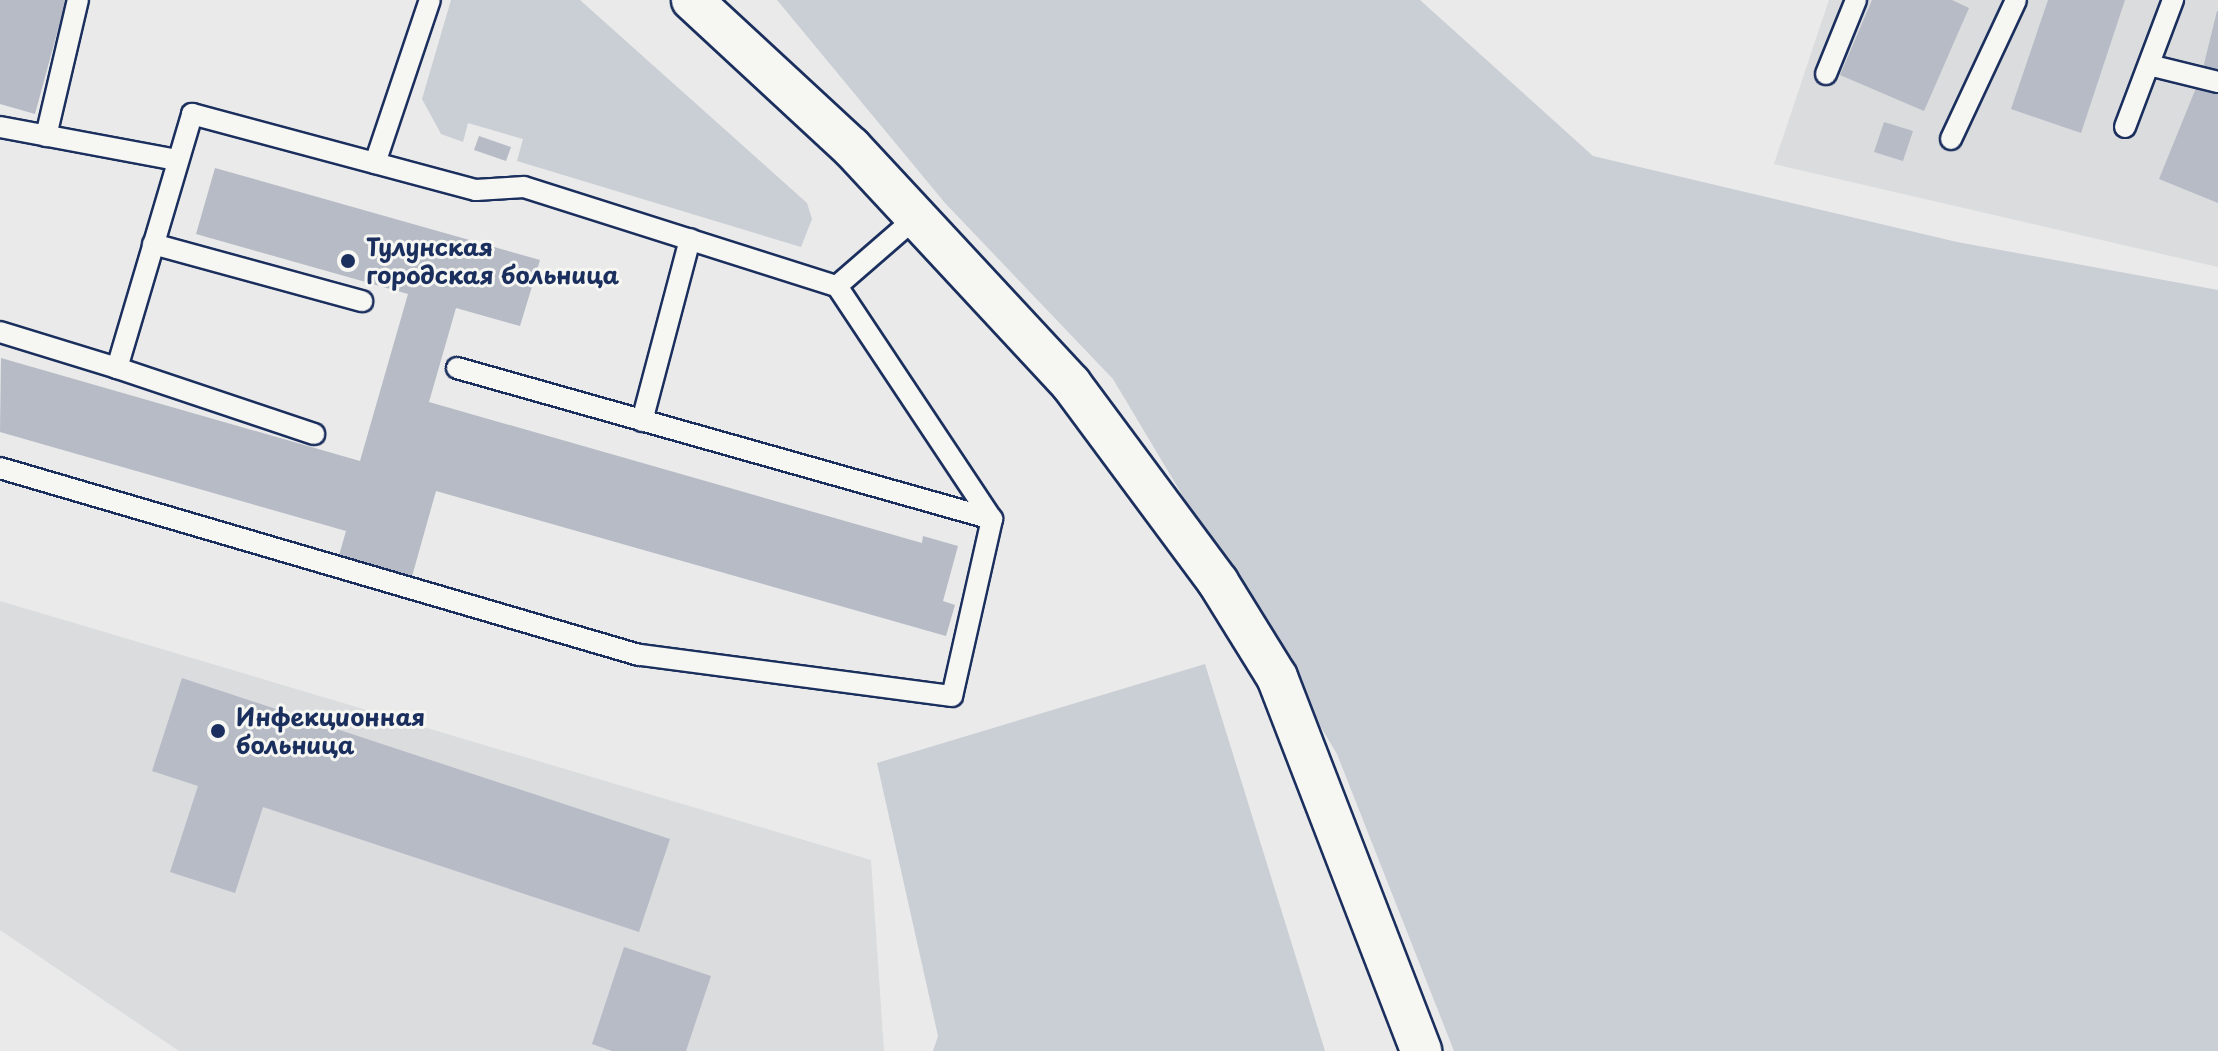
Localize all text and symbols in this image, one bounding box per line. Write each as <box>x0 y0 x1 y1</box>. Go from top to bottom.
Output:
place label: Тулунская городская больница <box>366 233 619 289</box>
marker: Тулунская городская больница <box>337 250 359 272</box>
place label: Инфекционная больница <box>236 703 425 759</box>
marker: Инфекционная больница <box>207 720 229 742</box>

